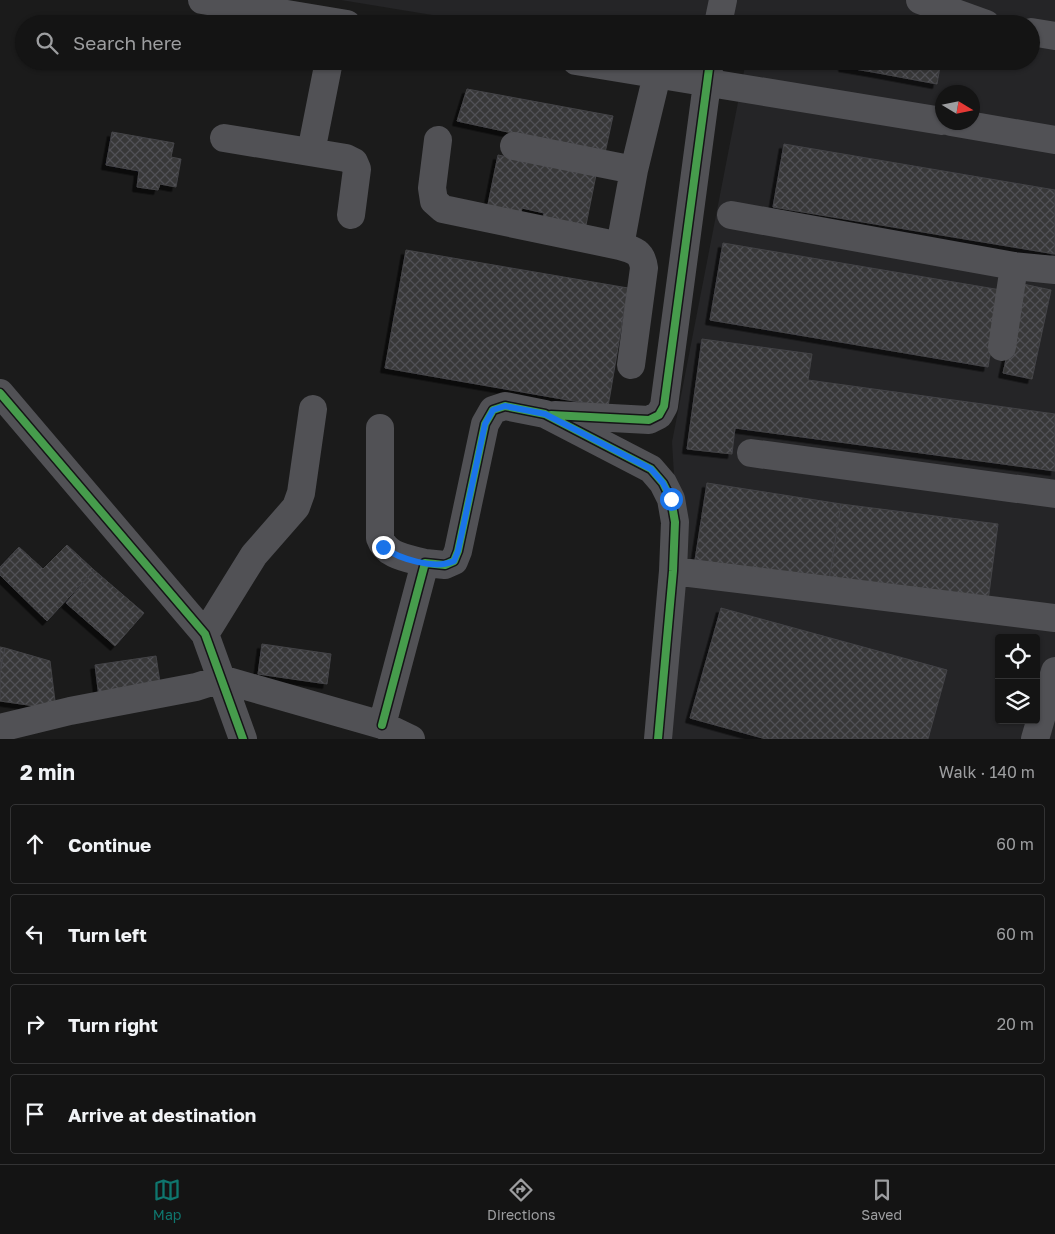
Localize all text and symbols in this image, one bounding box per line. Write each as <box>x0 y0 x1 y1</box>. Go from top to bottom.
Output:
search box <box>15 15 1040 70</box>
icon: search <box>33 29 61 57</box>
text: Search here <box>73 31 182 54</box>
north arrow <box>935 85 980 130</box>
route start <box>660 488 683 511</box>
route end <box>372 536 395 559</box>
map controls <box>995 634 1040 724</box>
button: locate <box>995 634 1040 679</box>
button: layers <box>995 679 1040 724</box>
text: 2 min <box>20 759 75 785</box>
text: Walk · 140 m <box>939 762 1035 782</box>
icon: ahead <box>21 830 49 858</box>
text: Continue <box>68 833 151 856</box>
text: 60 m <box>996 834 1034 854</box>
icon: left <box>21 920 49 948</box>
text: Turn left <box>68 923 147 946</box>
text: 60 m <box>996 924 1034 944</box>
icon: right <box>21 1010 49 1038</box>
text: Turn right <box>68 1013 158 1036</box>
text: 20 m <box>997 1014 1034 1034</box>
icon: arrive <box>21 1100 49 1128</box>
text: Arrive at destination <box>68 1103 256 1126</box>
tab: Map <box>153 1176 181 1223</box>
tab: Directions <box>487 1176 556 1223</box>
tab: Saved <box>861 1176 902 1223</box>

